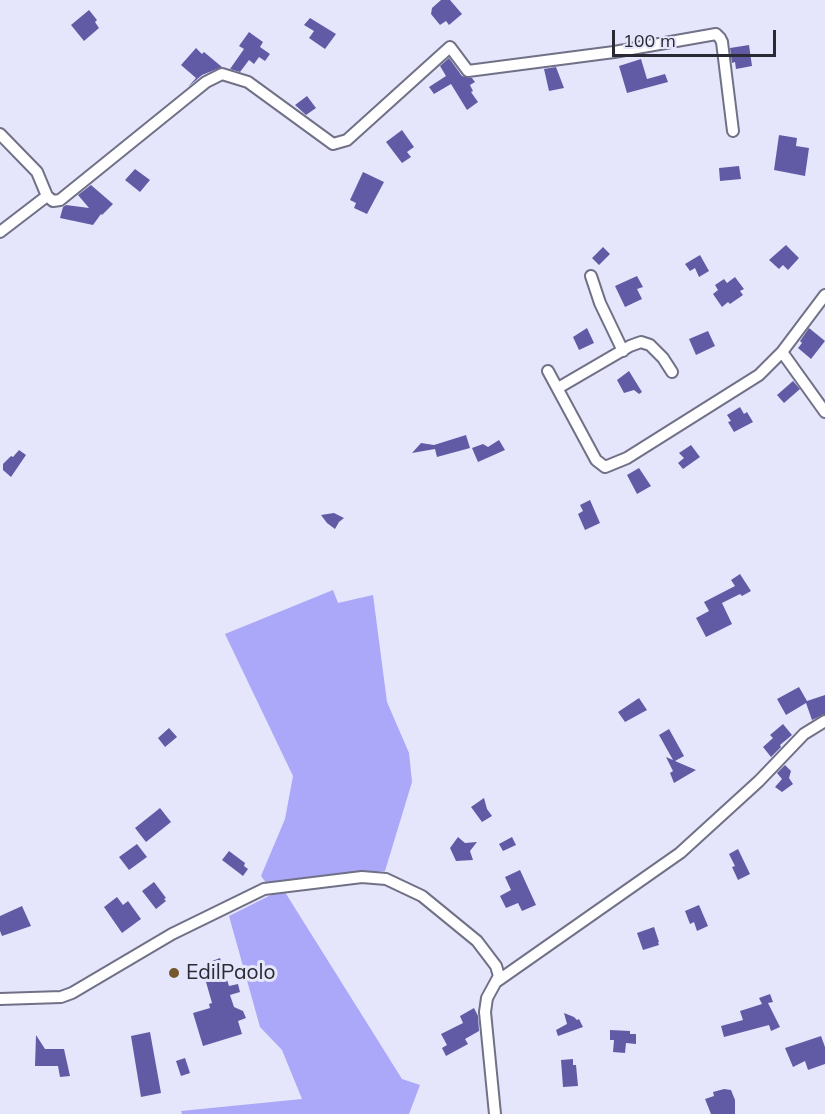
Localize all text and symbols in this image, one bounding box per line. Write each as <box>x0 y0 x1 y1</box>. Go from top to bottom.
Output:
scale bar <box>615 18 778 56</box>
text: 100 m <box>623 29 676 52</box>
place label: EdilPaolo <box>186 960 276 986</box>
marker: EdilPaolo <box>167 966 181 980</box>

